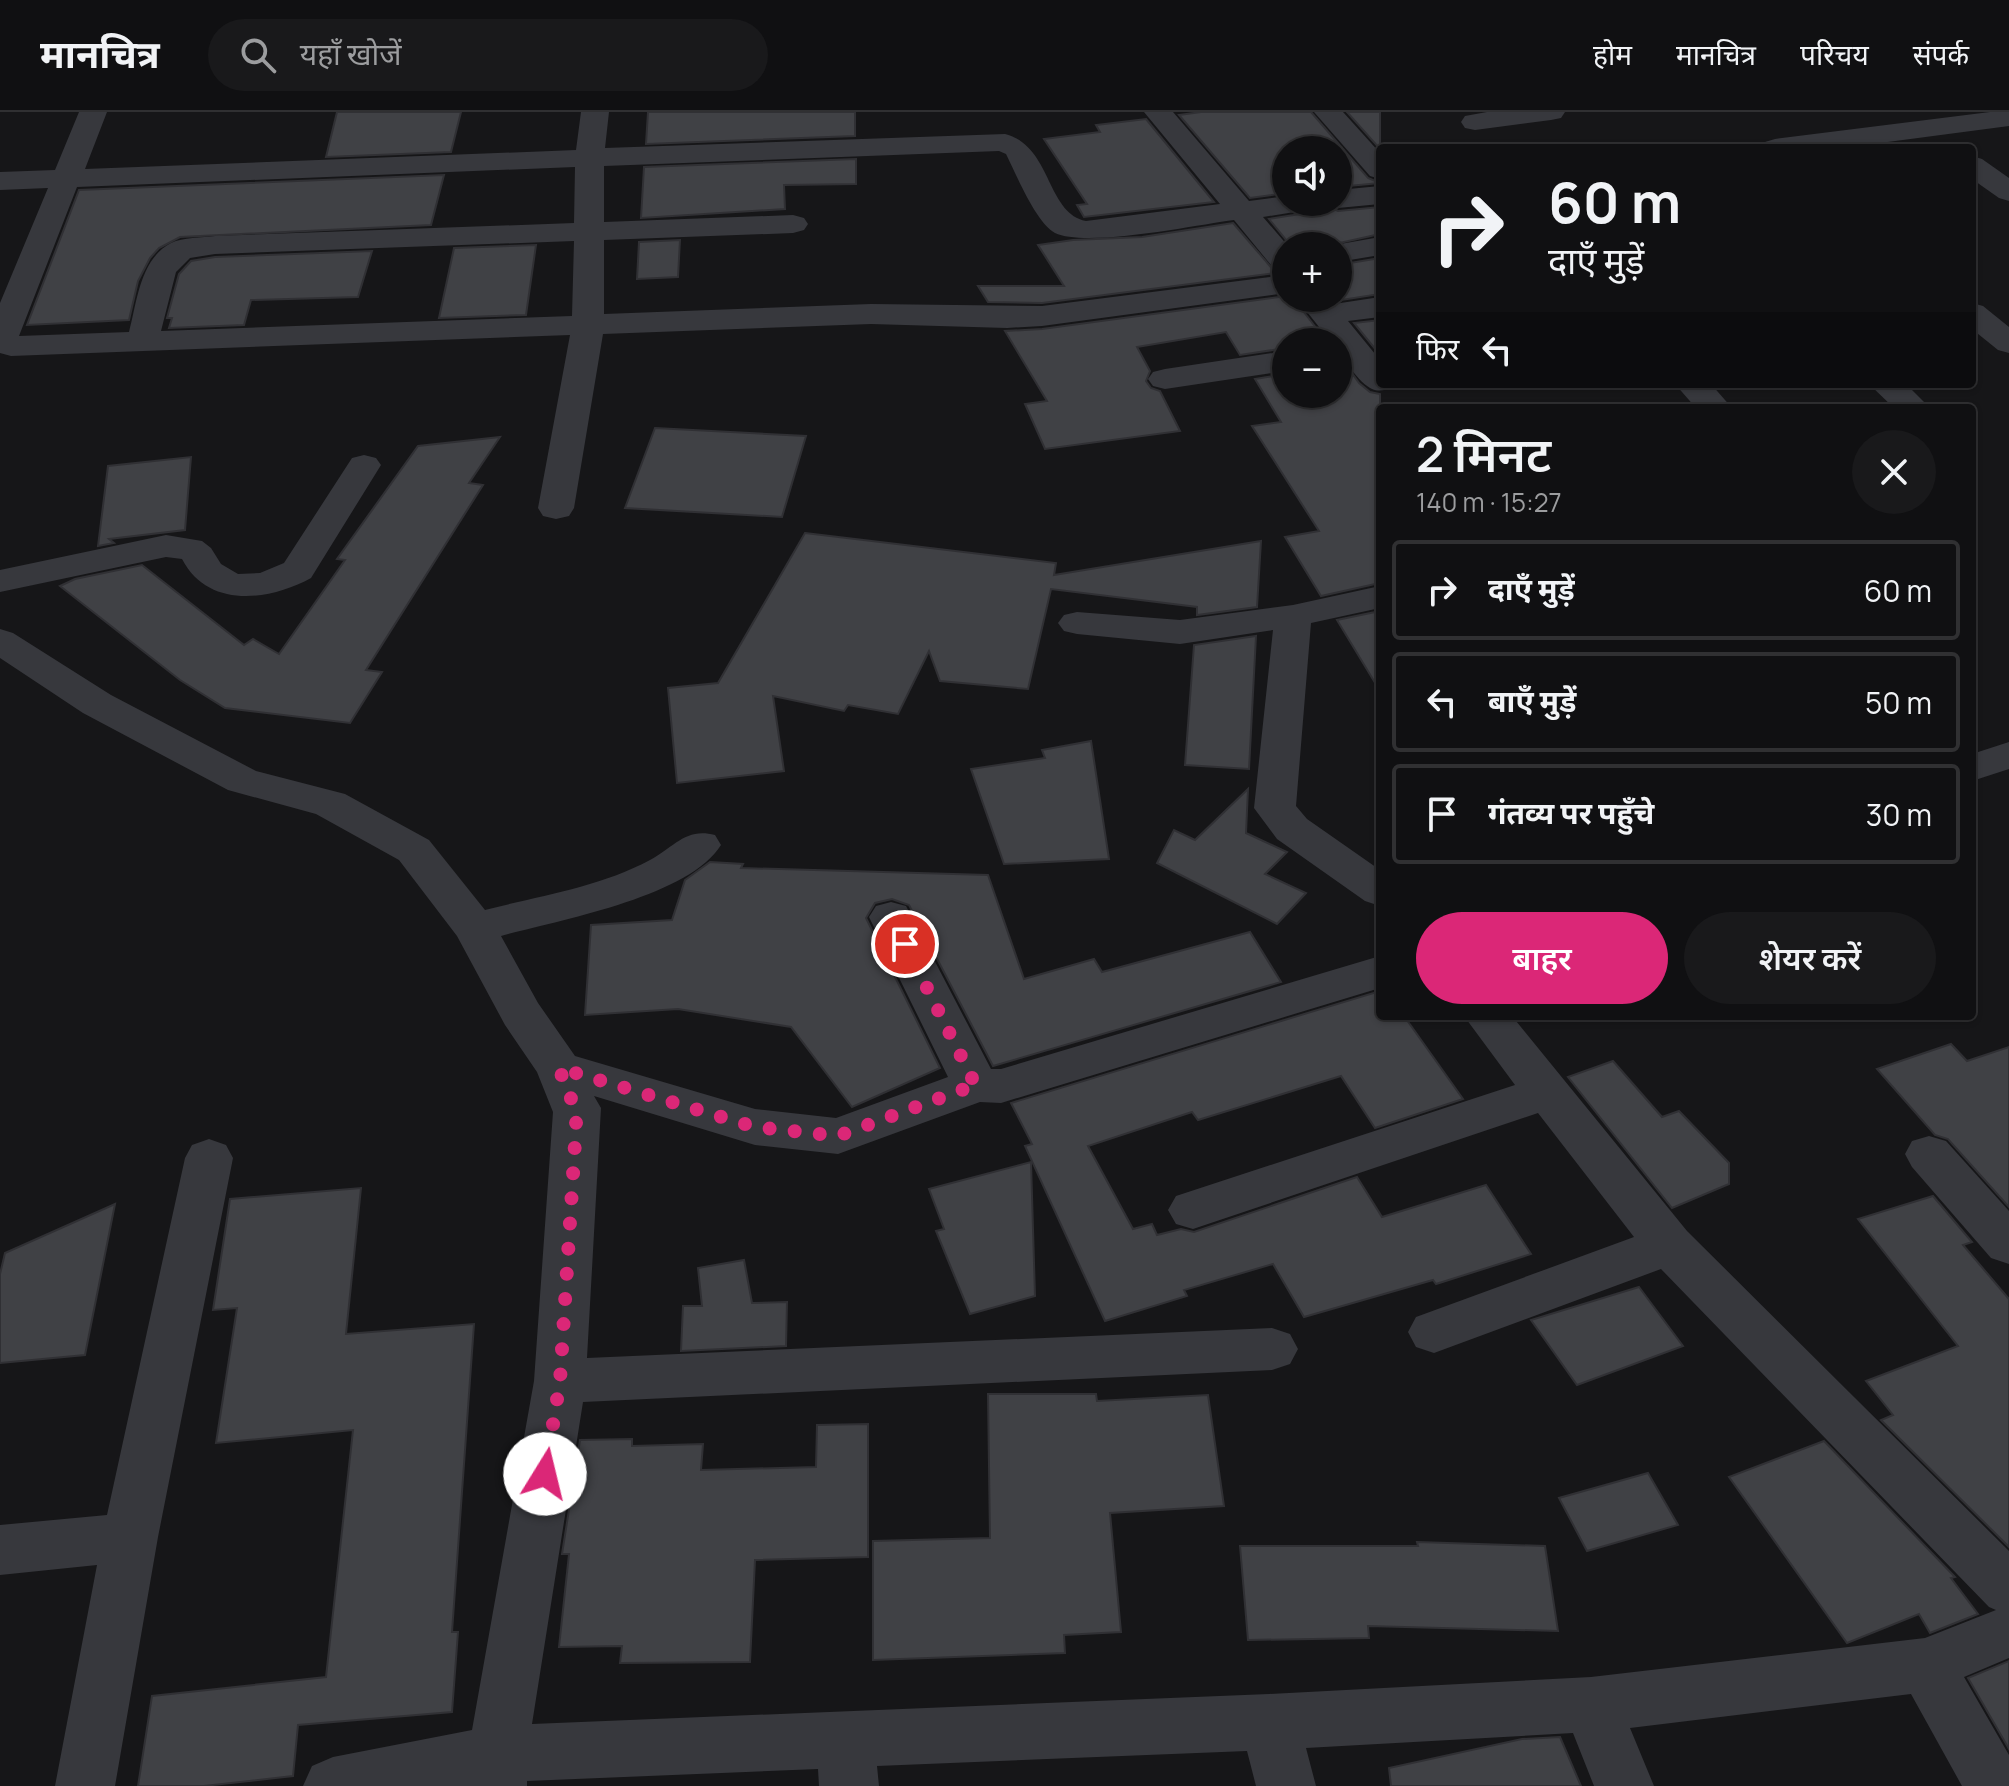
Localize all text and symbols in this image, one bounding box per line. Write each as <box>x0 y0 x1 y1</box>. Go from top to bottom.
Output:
search box <box>208 19 768 91</box>
text: मानचित्र <box>40 27 160 79</box>
icon: search <box>236 33 280 77</box>
text: यहाँ खोजें <box>300 33 401 74</box>
text: होम <box>1593 35 1632 73</box>
text: मानचित्र <box>1676 35 1756 73</box>
text: परिचय <box>1800 35 1869 73</box>
text: संपर्क <box>1913 35 1969 73</box>
map controls <box>1272 136 1352 408</box>
button: sound <box>1272 136 1352 216</box>
text: 60 m <box>1548 163 1681 240</box>
icon: right <box>1416 176 1520 280</box>
button: + <box>1272 232 1352 312</box>
text: दाएँ मुड़ें <box>1548 236 1644 285</box>
button: − <box>1272 328 1352 408</box>
text: फिर <box>1416 328 1459 369</box>
icon: left <box>1475 328 1519 372</box>
text: 2 मिनट <box>1416 421 1551 486</box>
button: close <box>1852 430 1936 514</box>
text: 140 m · 15:27 <box>1416 484 1562 520</box>
icon: right <box>1420 568 1464 612</box>
text: दाएँ मुड़ें <box>1488 568 1575 609</box>
text: 60 m <box>1864 570 1932 611</box>
icon: left <box>1420 680 1464 724</box>
text: बाएँ मुड़ें <box>1488 680 1576 721</box>
text: 50 m <box>1865 682 1932 723</box>
icon: arrive <box>1420 792 1464 836</box>
text: गंतव्य पर पहुँचे <box>1488 792 1654 833</box>
text: 30 m <box>1866 794 1932 835</box>
pin <box>871 910 939 978</box>
button: बाहर <box>1416 912 1668 1004</box>
button: शेयर करें <box>1684 912 1936 1004</box>
icon: arrive <box>883 922 927 966</box>
position arrow <box>503 1432 587 1516</box>

